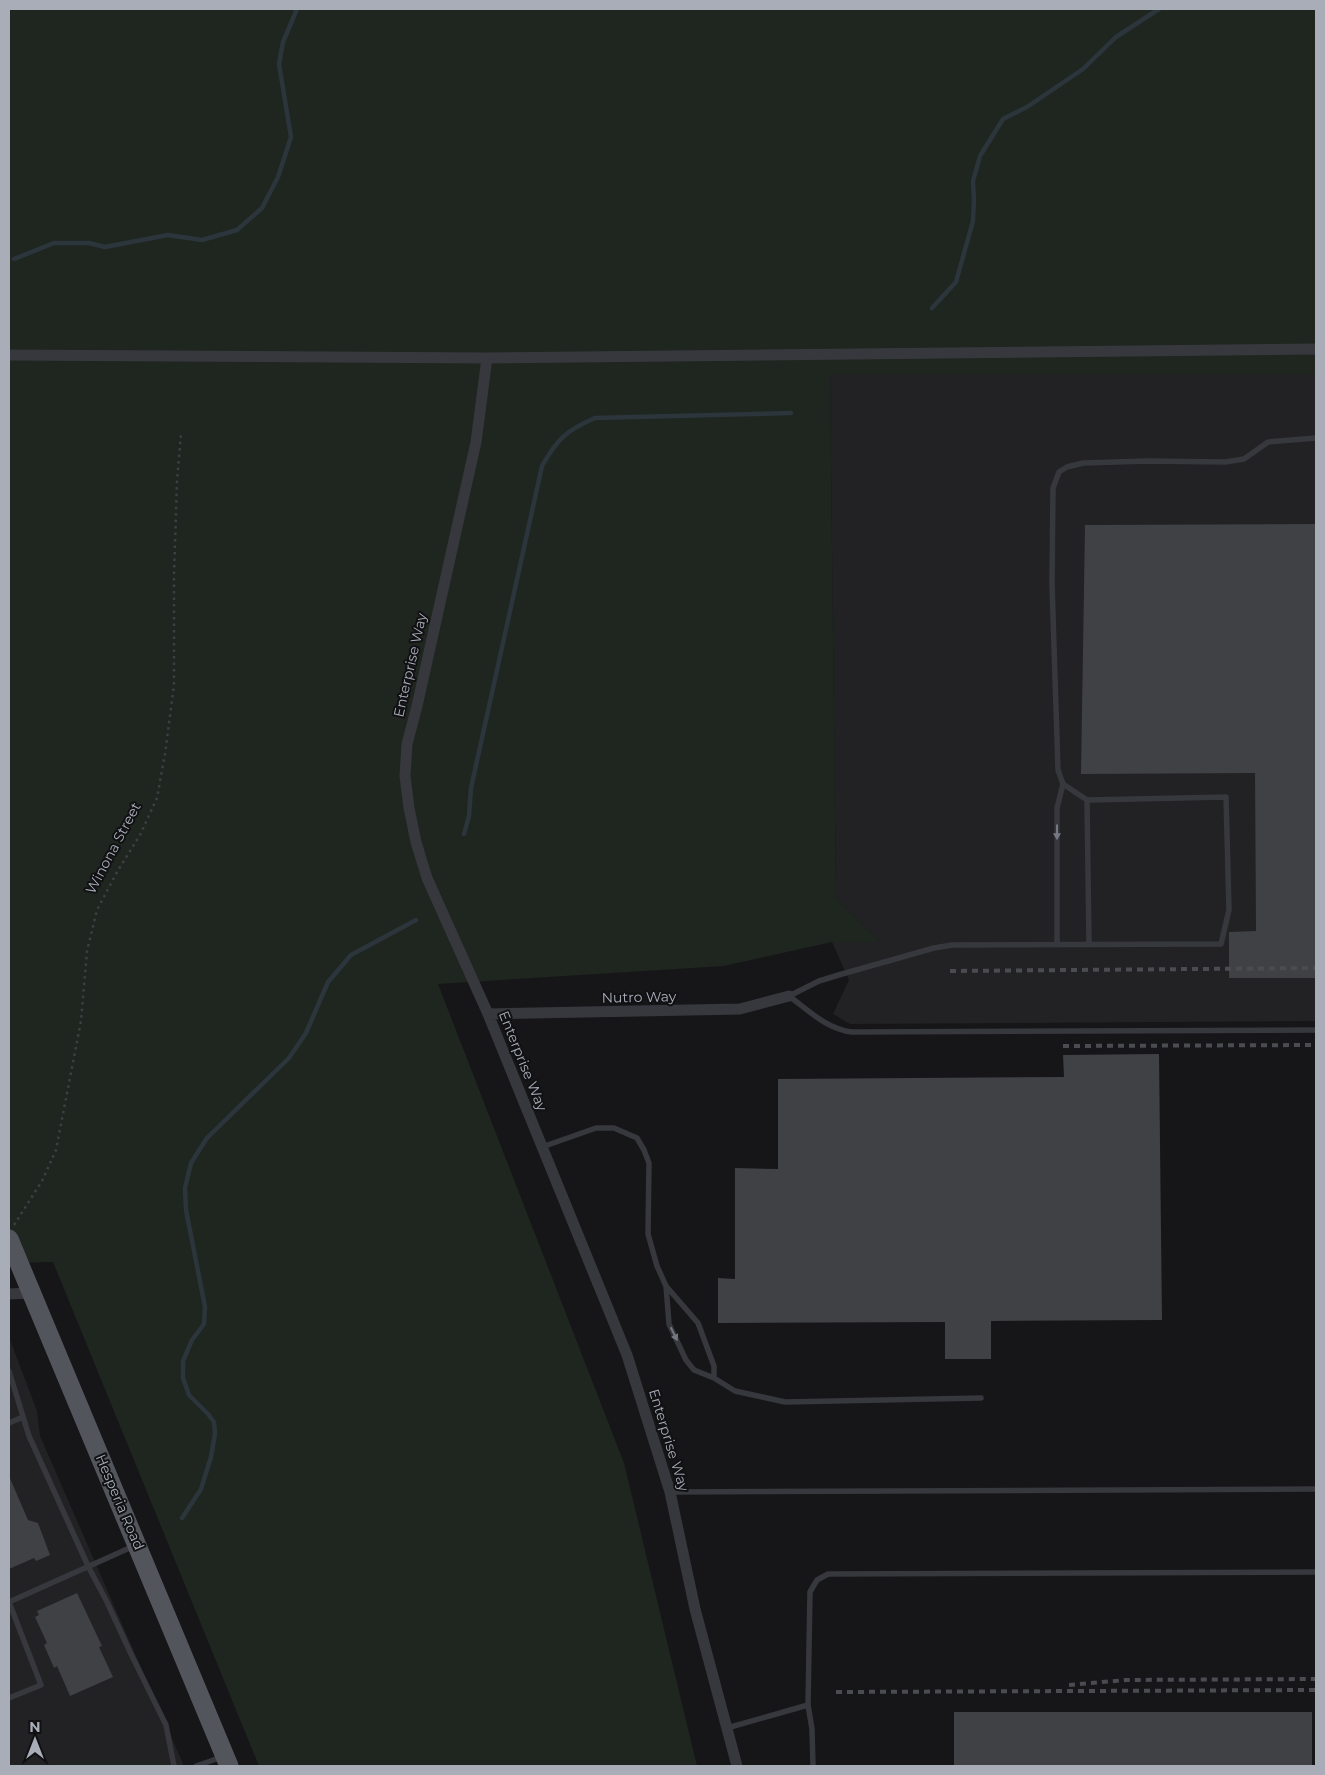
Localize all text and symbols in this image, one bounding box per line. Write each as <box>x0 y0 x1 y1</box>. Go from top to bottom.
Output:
street label: Enterprise Way <box>389 611 431 719</box>
street label: Winona Street <box>81 799 145 897</box>
one-way arrow <box>1053 824 1061 840</box>
street label: Nutro Way <box>601 987 677 1007</box>
street label: Enterprise Way <box>495 1008 551 1114</box>
one-way arrow <box>670 1327 678 1341</box>
street label: Enterprise Way <box>645 1387 693 1494</box>
street label: Hesperia Road <box>92 1451 148 1553</box>
north arrow <box>10 1715 60 1765</box>
text: N <box>29 1718 41 1736</box>

